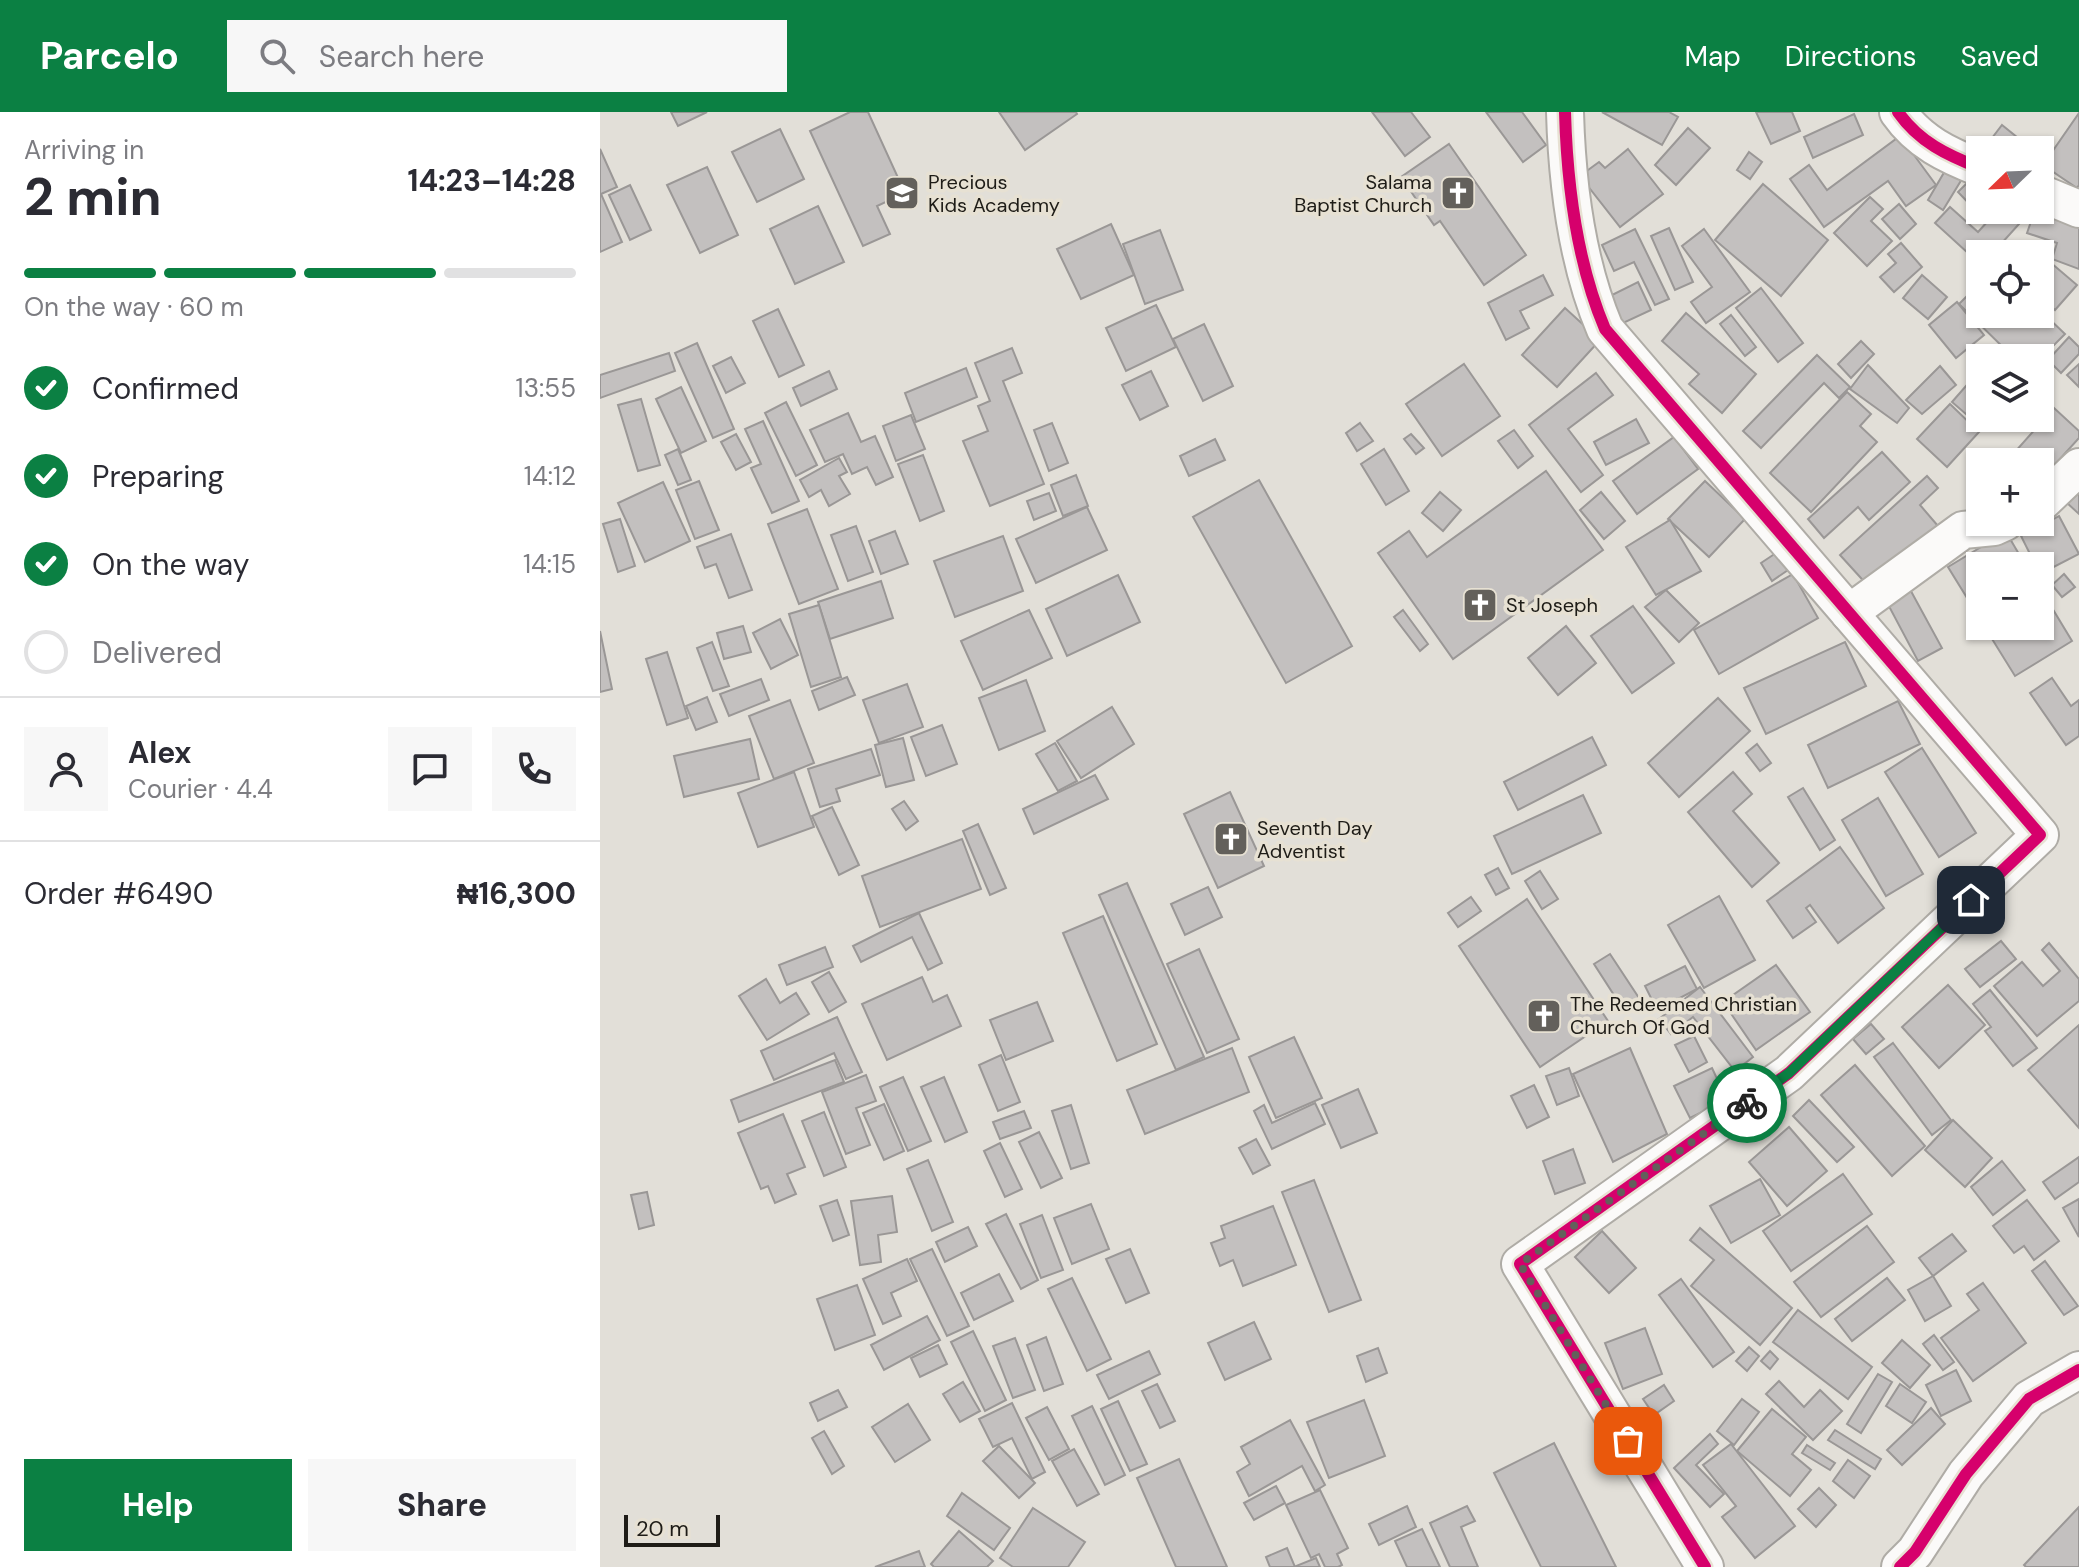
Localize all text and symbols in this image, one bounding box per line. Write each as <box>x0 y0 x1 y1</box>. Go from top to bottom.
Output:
search box <box>227 20 787 92</box>
text: Parcelo <box>40 31 179 81</box>
icon: search <box>255 34 299 78</box>
text: Search here <box>319 37 484 76</box>
text: Map <box>1684 38 1741 75</box>
text: Directions <box>1785 38 1917 75</box>
text: Saved <box>1961 38 2039 75</box>
text: Arriving in <box>24 133 144 167</box>
north arrow <box>1966 136 2054 224</box>
map controls <box>1966 136 2054 640</box>
text: 14:23–14:28 <box>408 161 576 200</box>
text: 2 min <box>24 163 162 231</box>
place label: Precious Kids Academy <box>928 169 1060 218</box>
place label: Salama Baptist Church <box>1294 169 1432 218</box>
school or university icon: Precious Kids Academy <box>883 174 921 212</box>
church icon: Salama Baptist Church <box>1439 174 1477 212</box>
button: locate <box>1966 240 2054 328</box>
text: On the way · 60 m <box>24 290 244 324</box>
button: layers <box>1966 344 2054 432</box>
icon: check <box>24 366 68 410</box>
text: Confirmed <box>92 369 239 408</box>
text: 13:55 <box>516 371 576 405</box>
button: + <box>1966 448 2054 536</box>
icon: check <box>24 454 68 498</box>
text: Preparing <box>92 457 224 496</box>
text: 14:12 <box>524 459 576 493</box>
icon: check <box>24 542 68 586</box>
text: On the way <box>92 545 249 584</box>
text: 14:15 <box>523 547 576 581</box>
button: − <box>1966 552 2054 640</box>
church icon: St Joseph <box>1461 586 1499 624</box>
place label: St Joseph <box>1506 592 1598 618</box>
text: Delivered <box>92 633 222 672</box>
button: person <box>24 727 108 811</box>
button: chat <box>388 727 472 811</box>
button: phone <box>492 727 576 811</box>
text: Alex <box>128 733 191 772</box>
text: Courier · 4.4 <box>128 772 273 806</box>
place label: Seventh Day Adventist <box>1257 815 1373 864</box>
church icon: Seventh Day Adventist <box>1212 820 1250 858</box>
pin <box>1937 866 2005 934</box>
text: Order #6490 <box>24 874 213 913</box>
text: ₦16,300 <box>457 874 576 913</box>
icon: home <box>1949 878 1993 922</box>
place label: The Redeemed Christian Church Of God <box>1570 991 1797 1040</box>
church icon: The Redeemed Christian Church Of God <box>1525 997 1563 1035</box>
courier <box>1707 1063 1787 1143</box>
icon: bike <box>1725 1081 1769 1125</box>
pin <box>1594 1407 1662 1475</box>
icon: bag <box>1606 1419 1650 1463</box>
button: Help <box>24 1459 292 1551</box>
button: Share <box>308 1459 576 1551</box>
scale bar <box>624 1511 720 1547</box>
text: 20 m <box>636 1514 689 1543</box>

